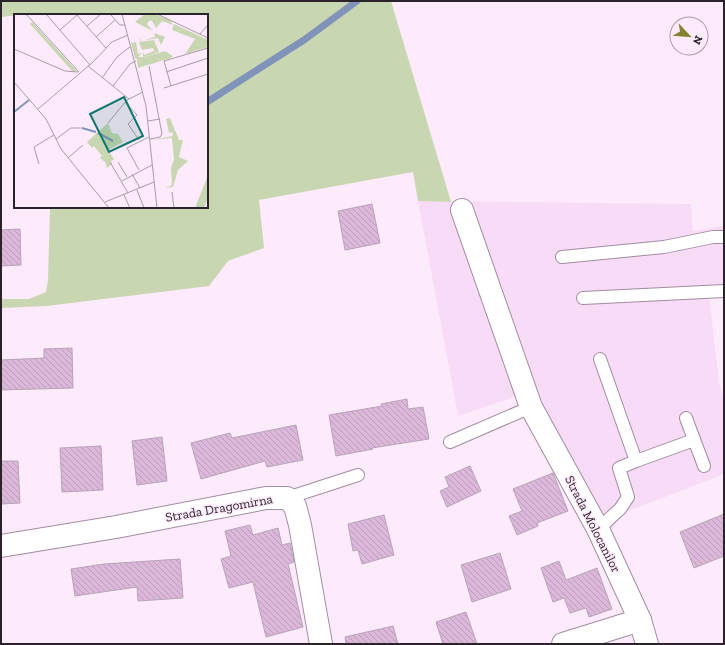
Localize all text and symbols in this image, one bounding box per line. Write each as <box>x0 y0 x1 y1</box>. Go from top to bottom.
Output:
inset map <box>14 14 208 208</box>
north arrow <box>669 16 709 56</box>
text: N <box>690 34 705 47</box>
street label: Strada Molocanilor <box>562 473 624 575</box>
street label: Strada Dragomirna <box>164 491 274 525</box>

